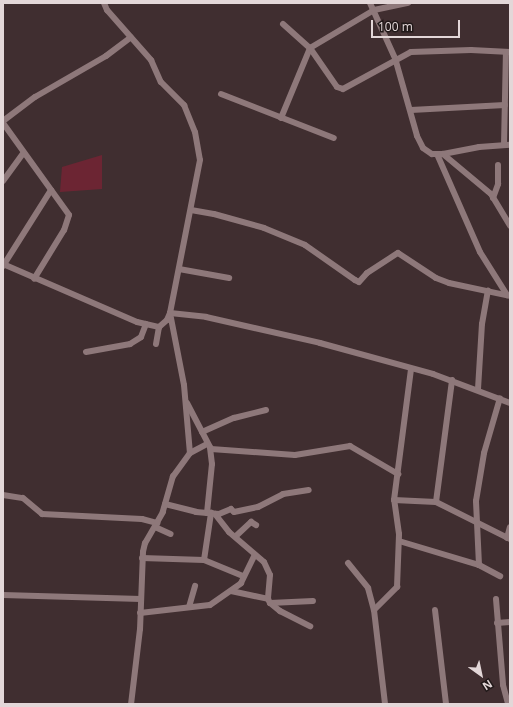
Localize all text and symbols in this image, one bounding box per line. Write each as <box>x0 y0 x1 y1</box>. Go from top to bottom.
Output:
scale bar <box>373 12 462 38</box>
text: 100 m <box>378 18 413 35</box>
north arrow <box>461 655 501 695</box>
text: N <box>480 677 496 694</box>

